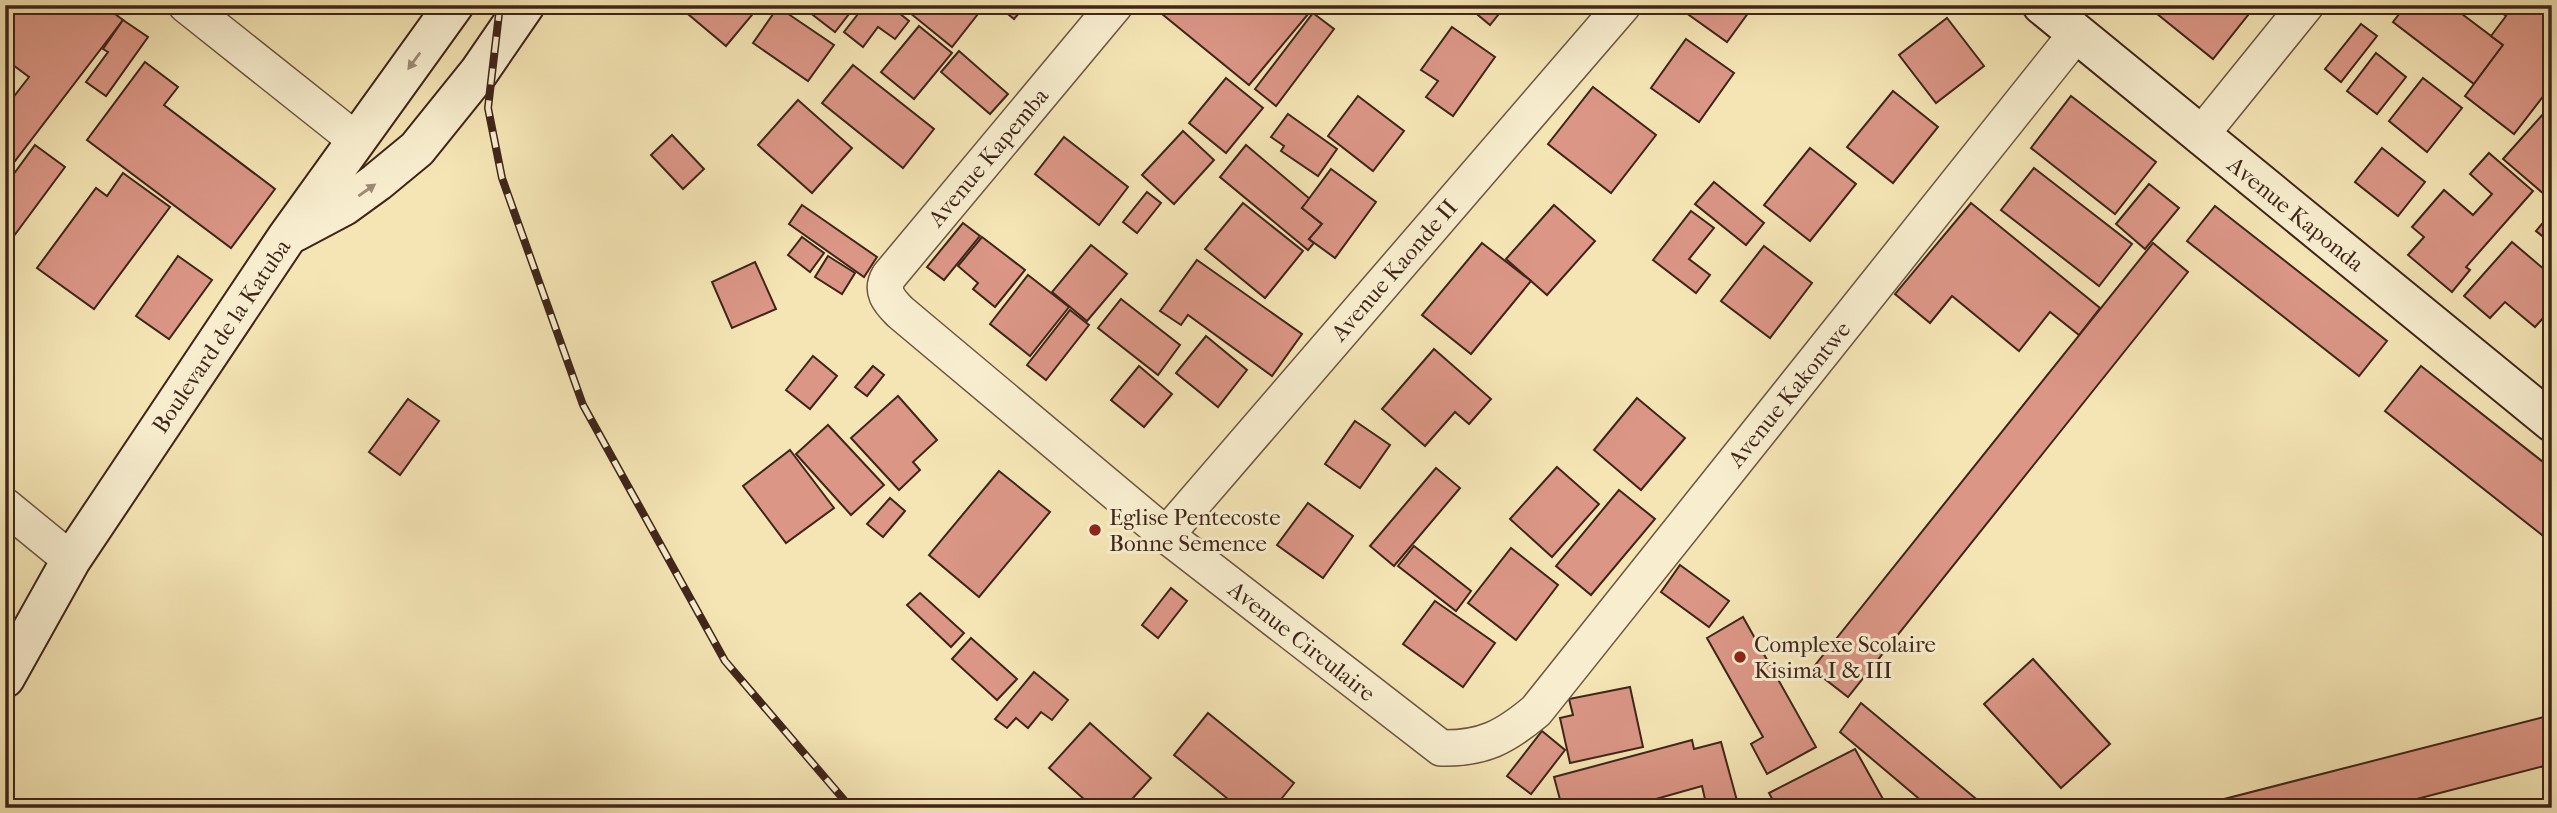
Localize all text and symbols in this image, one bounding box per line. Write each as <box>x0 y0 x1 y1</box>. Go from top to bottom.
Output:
one-way arrow <box>408 52 422 70</box>
street label: Avenue Kapemba <box>922 82 1054 233</box>
street label: Avenue Kaponda <box>2221 151 2369 278</box>
one-way arrow <box>358 183 376 197</box>
street label: Avenue Kaonde II <box>1325 194 1463 347</box>
street label: Boulevard de la Katuba <box>147 234 297 438</box>
street label: Avenue Kakontwe <box>1722 316 1856 473</box>
place label: Eglise Pentecoste Bonne Semence <box>1109 504 1281 557</box>
marker: Eglise Pentecoste Bonne Semence <box>1087 522 1103 538</box>
street label: Avenue Circulaire <box>1222 575 1381 707</box>
place label: Complexe Scolaire Kisima I & III <box>1754 631 1936 684</box>
marker: Complexe Scolaire Kisima I & III <box>1732 649 1748 665</box>

